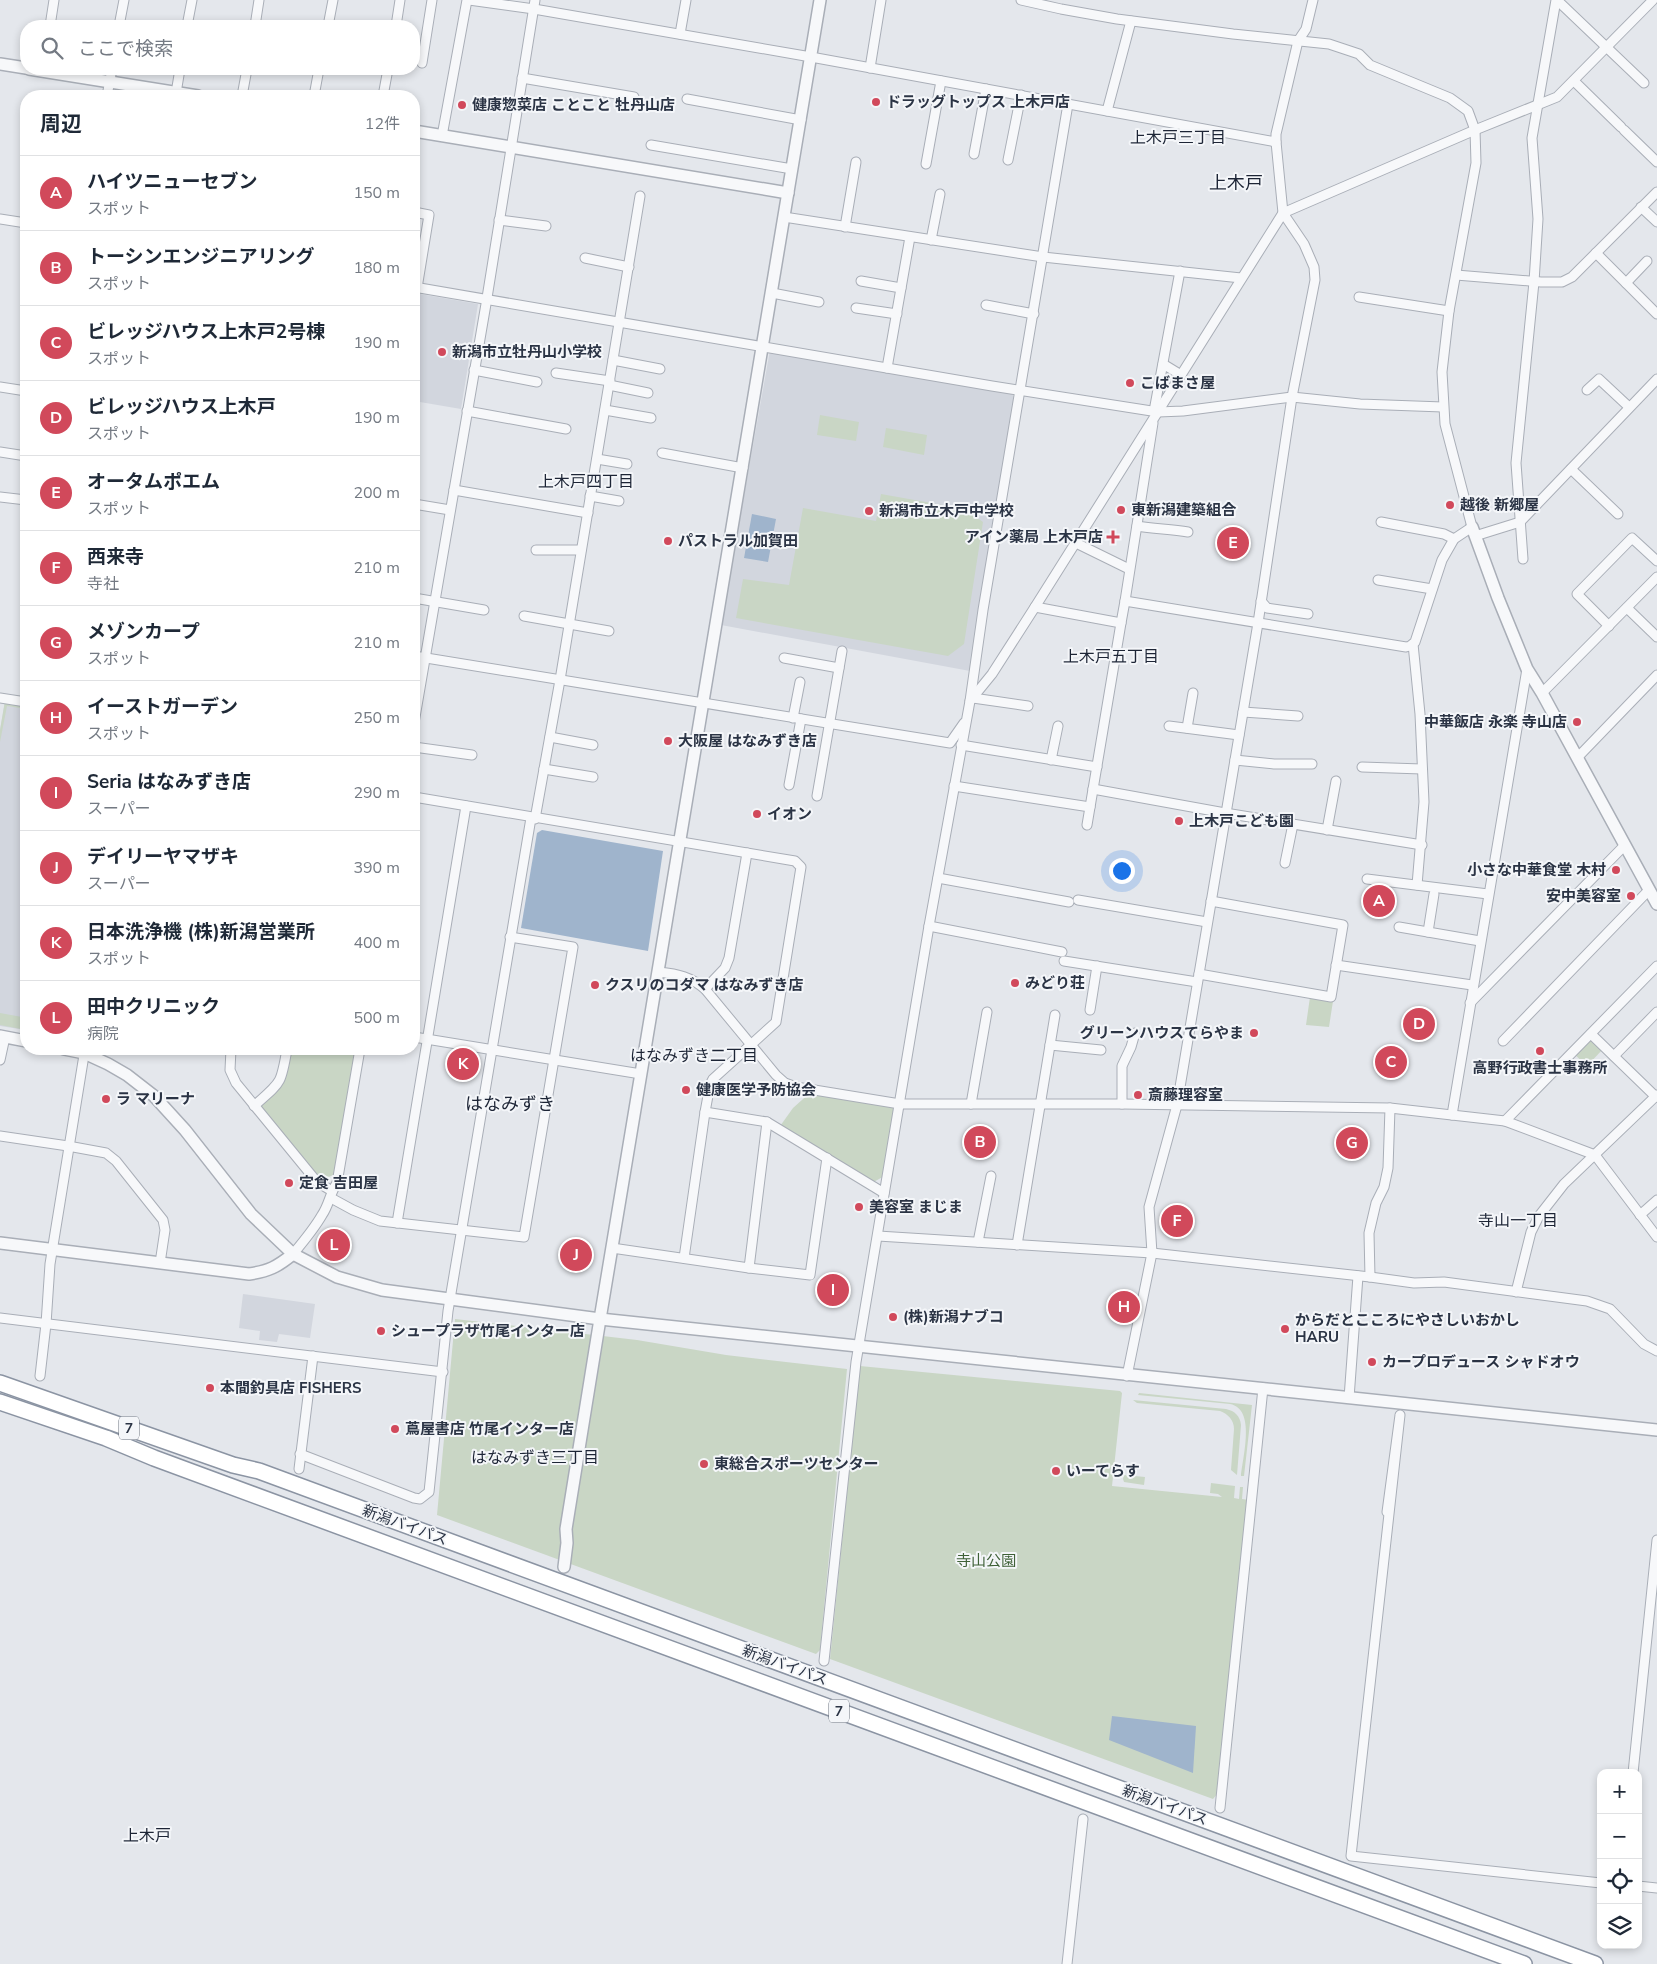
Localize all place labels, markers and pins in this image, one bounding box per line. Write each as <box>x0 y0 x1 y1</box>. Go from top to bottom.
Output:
place label: ドラッグトップス 上木戸店 <box>886 92 1070 112</box>
place label: 健康惣菜店 ことこと 牡丹山店 <box>472 95 675 115</box>
marker: ドラッグトップス 上木戸店 <box>870 96 882 108</box>
marker: 健康惣菜店 ことこと 牡丹山店 <box>456 99 468 111</box>
place label: 新潟市立牡丹山小学校 <box>452 342 602 362</box>
marker: 新潟市立牡丹山小学校 <box>436 346 448 358</box>
place label: こばまさ屋 <box>1140 373 1215 393</box>
marker: こばまさ屋 <box>1124 377 1136 389</box>
place label: 越後 新郷屋 <box>1460 495 1539 515</box>
marker: 越後 新郷屋 <box>1444 499 1456 511</box>
place label: 東新潟建築組合 <box>1131 500 1237 520</box>
place label: 新潟市立木戸中学校 <box>879 501 1014 521</box>
marker: 東新潟建築組合 <box>1115 504 1127 516</box>
marker: 新潟市立木戸中学校 <box>863 505 875 517</box>
pin: E <box>1217 524 1249 562</box>
place label: アイン薬局 上木戸店 <box>965 527 1103 547</box>
place label: パストラル加賀田 <box>678 531 798 551</box>
marker: アイン薬局 上木戸店 <box>1107 531 1119 543</box>
marker: パストラル加賀田 <box>662 535 674 547</box>
place label: 中華飯店 永楽 寺山店 <box>1424 712 1567 732</box>
marker: 中華飯店 永楽 寺山店 <box>1571 716 1583 728</box>
place label: 大阪屋 はなみずき店 <box>678 731 817 751</box>
marker: 大阪屋 はなみずき店 <box>662 735 674 747</box>
place label: イオン <box>767 804 812 824</box>
marker: イオン <box>751 808 763 820</box>
place label: 上木戸こども園 <box>1189 811 1294 831</box>
marker: 上木戸こども園 <box>1173 815 1185 827</box>
place label: 小さな中華食堂 木村 <box>1467 860 1606 880</box>
marker: 小さな中華食堂 木村 <box>1610 864 1622 876</box>
pin: A <box>1363 882 1395 920</box>
place label: 安中美容室 <box>1546 886 1621 906</box>
marker: 安中美容室 <box>1625 890 1637 902</box>
place label: みどり荘 <box>1025 973 1085 993</box>
place label: クスリのコダマ はなみずき店 <box>605 975 804 995</box>
marker: みどり荘 <box>1009 977 1021 989</box>
marker: クスリのコダマ はなみずき店 <box>589 979 601 991</box>
pin: D <box>1403 1005 1435 1043</box>
place label: グリーンハウスてらやま <box>1080 1023 1244 1043</box>
marker: グリーンハウスてらやま <box>1248 1027 1260 1039</box>
pin: C <box>1375 1043 1407 1081</box>
pin: K <box>447 1045 479 1083</box>
marker: 高野行政書士事務所 <box>1534 1045 1546 1057</box>
place label: 高野行政書士事務所 <box>1472 1058 1608 1078</box>
place label: 健康医学予防協会 <box>696 1080 816 1100</box>
marker: 健康医学予防協会 <box>680 1084 692 1096</box>
place label: 斎藤理容室 <box>1148 1085 1223 1105</box>
place label: ラ マリーナ <box>116 1089 195 1109</box>
marker: 斎藤理容室 <box>1132 1089 1144 1101</box>
marker: ラ マリーナ <box>100 1093 112 1105</box>
pin: B <box>964 1123 996 1161</box>
pin: G <box>1336 1124 1368 1162</box>
place label: 定食 吉田屋 <box>299 1173 378 1193</box>
marker: 定食 吉田屋 <box>283 1177 295 1189</box>
place label: 美容室 まじま <box>869 1197 963 1217</box>
marker: 美容室 まじま <box>853 1201 865 1213</box>
pin: F <box>1161 1202 1193 1240</box>
pin: L <box>318 1226 350 1264</box>
pin: J <box>560 1236 592 1274</box>
pin: I <box>817 1271 849 1309</box>
pin: H <box>1108 1288 1140 1326</box>
place label: (株)新潟ナブコ <box>903 1307 1004 1327</box>
place label: からだとこころにやさしいおかし HARU <box>1295 1310 1520 1347</box>
marker: (株)新潟ナブコ <box>887 1311 899 1323</box>
place label: シュープラザ竹尾インター店 <box>391 1321 585 1341</box>
marker: からだとこころにやさしいおかし HARU <box>1279 1323 1291 1335</box>
marker: シュープラザ竹尾インター店 <box>375 1325 387 1337</box>
place label: カープロデュース シャドオウ <box>1382 1352 1579 1372</box>
marker: カープロデュース シャドオウ <box>1366 1356 1378 1368</box>
place label: 本間釣具店 FISHERS <box>220 1378 361 1398</box>
marker: 本間釣具店 FISHERS <box>204 1382 216 1394</box>
place label: 蔦屋書店 竹尾インター店 <box>405 1419 574 1439</box>
marker: 蔦屋書店 竹尾インター店 <box>389 1423 401 1435</box>
place label: 東総合スポーツセンター <box>714 1454 879 1474</box>
marker: 東総合スポーツセンター <box>698 1458 710 1470</box>
place label: いーてらす <box>1066 1461 1140 1481</box>
marker: いーてらす <box>1050 1465 1062 1477</box>

